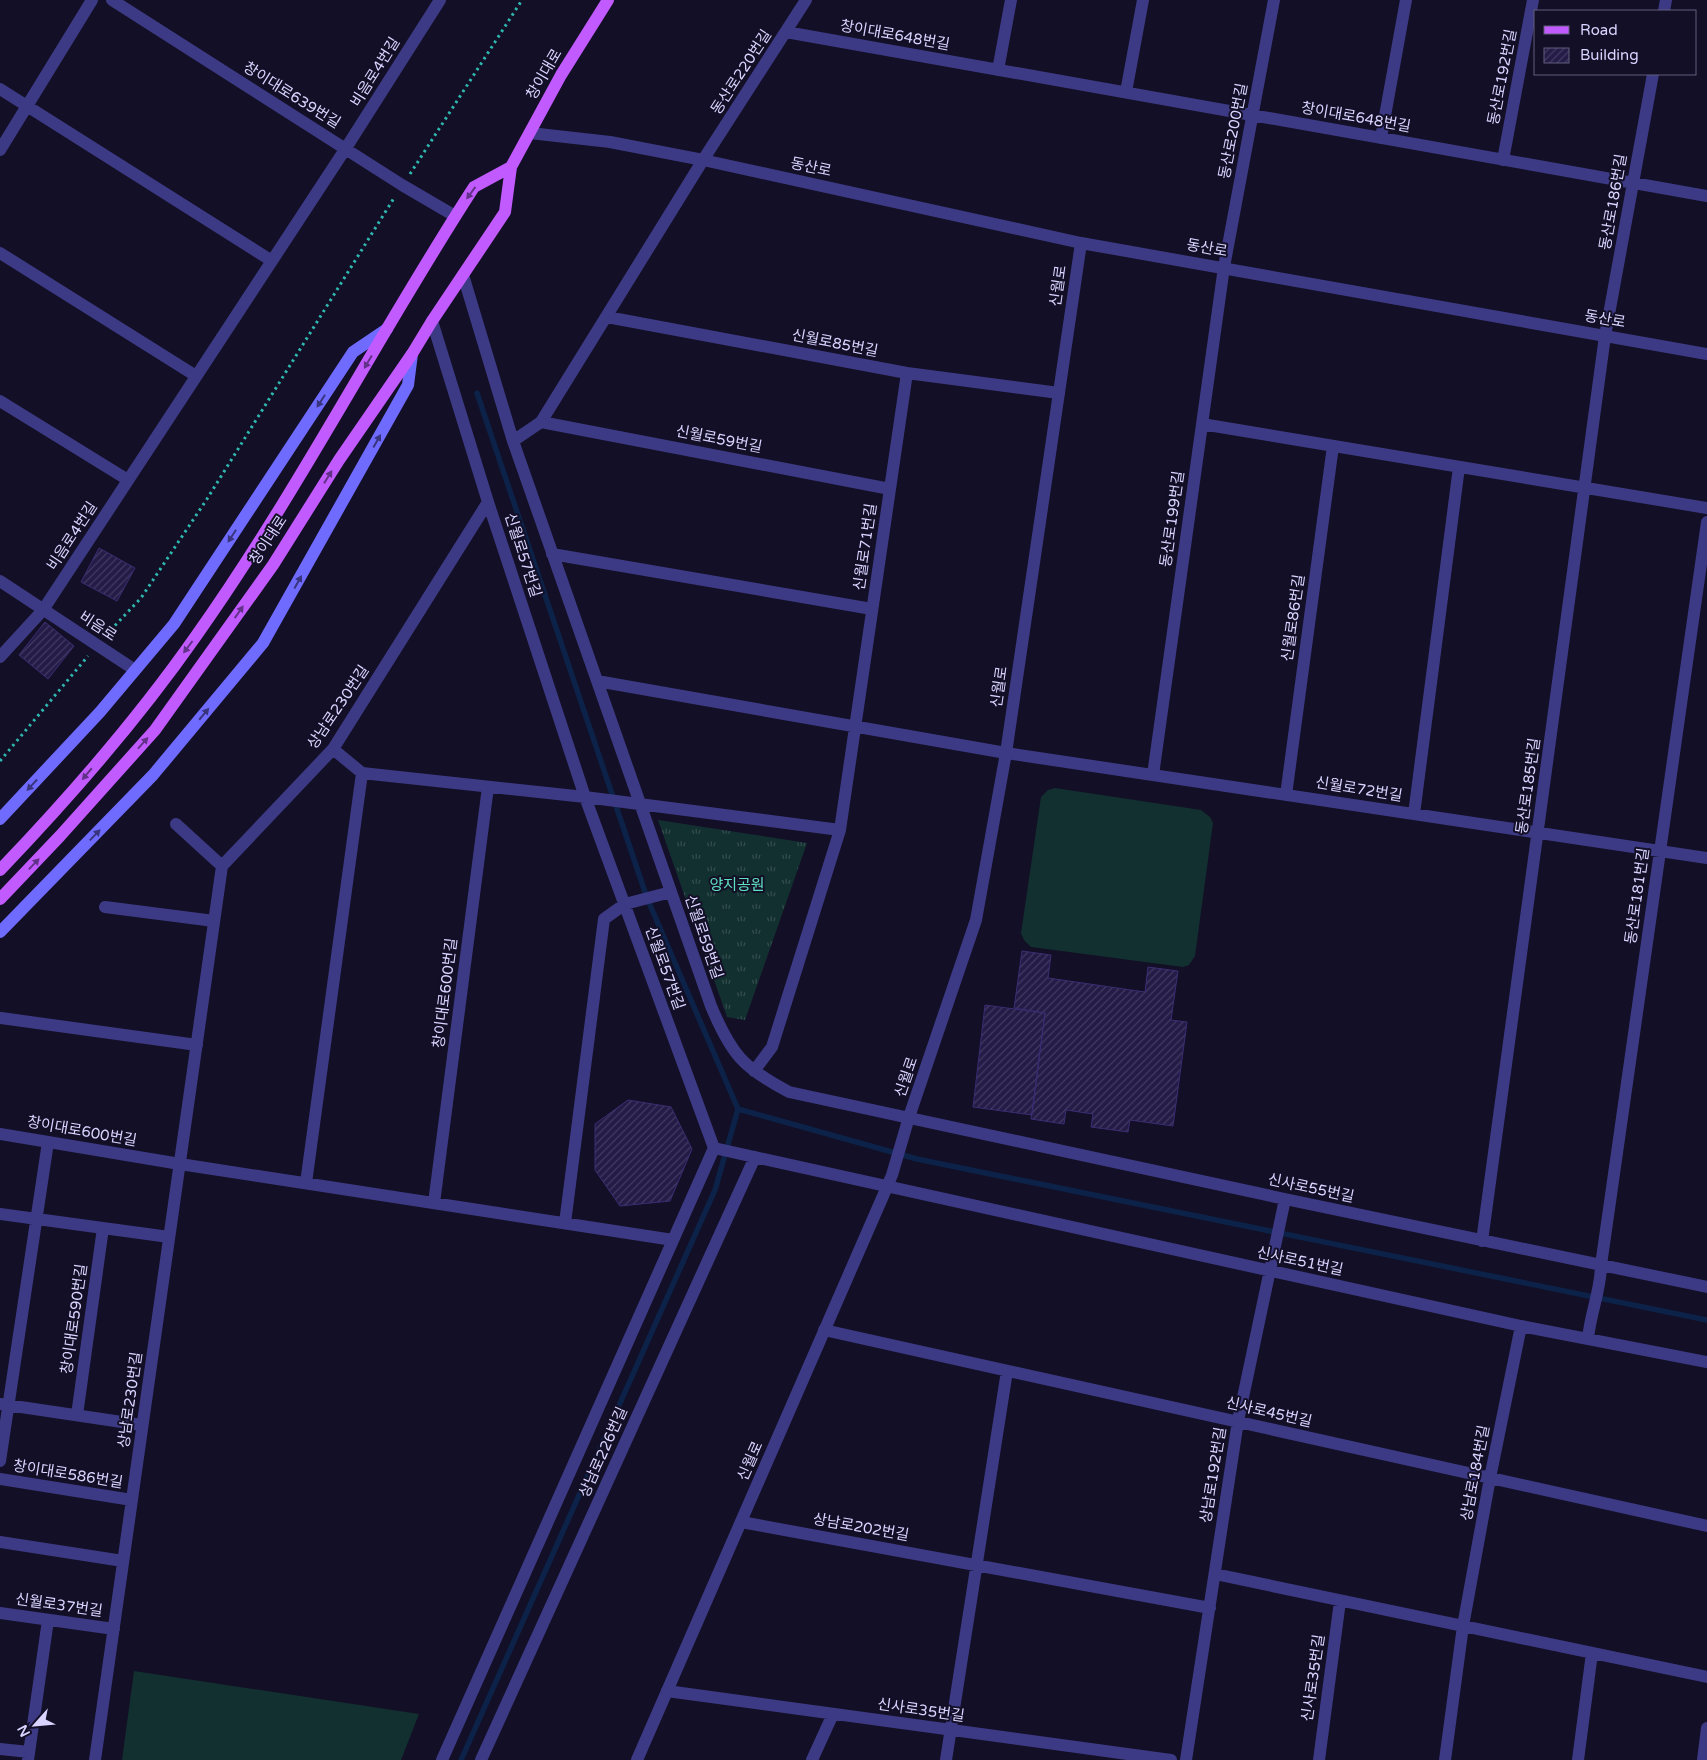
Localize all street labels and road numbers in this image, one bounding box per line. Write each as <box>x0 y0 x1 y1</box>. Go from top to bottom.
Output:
street label: 창이대로648번길 <box>839 16 951 54</box>
street label: 동산로220번길 <box>707 26 775 118</box>
street label: 동산로192번길 <box>1484 28 1520 126</box>
street label: 비음로4번길 <box>347 34 403 110</box>
street label: 창이대로 <box>522 46 566 102</box>
street label: 창이대로639번길 <box>240 58 344 132</box>
street label: 동산로200번길 <box>1215 82 1251 180</box>
street label: 창이대로648번길 <box>1300 98 1412 136</box>
street label: 동산로186번길 <box>1596 153 1630 251</box>
street label: 동산로 <box>789 154 833 180</box>
street label: 동산로 <box>1185 236 1229 260</box>
street label: 신월로 <box>1046 264 1070 308</box>
street label: 동산로 <box>1583 307 1627 331</box>
street label: 신월로85번길 <box>790 326 880 360</box>
street label: 신월로59번길 <box>674 422 764 456</box>
street label: 동산로199번길 <box>1156 470 1188 568</box>
street label: 비음로4번길 <box>43 498 101 574</box>
street label: 신월로71번길 <box>850 502 880 592</box>
street label: 신월로57번길 <box>501 510 545 600</box>
street label: 창이대로 <box>245 512 291 568</box>
street label: 신월로86번길 <box>1278 573 1308 663</box>
street label: 비음로 <box>76 607 120 645</box>
street label: 상남로230번길 <box>303 662 373 752</box>
street label: 신월로 <box>987 665 1011 709</box>
street label: 동산로185번길 <box>1512 737 1544 835</box>
street label: 신월로72번길 <box>1314 773 1404 805</box>
street label: 동산로181번길 <box>1621 847 1653 945</box>
street label: 신월로59번길 <box>681 893 727 981</box>
street label: 신월로57번길 <box>642 924 688 1012</box>
street label: 창이대로600번길 <box>429 937 461 1049</box>
street label: 신월로 <box>891 1054 921 1100</box>
street label: 창이대로600번길 <box>26 1112 138 1150</box>
street label: 신사로55번길 <box>1266 1170 1356 1206</box>
street label: 신사로51번길 <box>1255 1243 1345 1279</box>
street label: 창이대로590번길 <box>57 1263 91 1375</box>
street label: 상남로230번길 <box>114 1351 146 1449</box>
street label: 신사로45번길 <box>1224 1393 1314 1431</box>
street label: 상남로226번길 <box>575 1404 631 1500</box>
street label: 상남로184번길 <box>1457 1424 1493 1522</box>
street label: 상남로192번길 <box>1197 1426 1229 1524</box>
street label: 신월로 <box>733 1438 767 1484</box>
street label: 창이대로586번길 <box>12 1456 124 1492</box>
street label: 상남로202번길 <box>812 1510 910 1544</box>
street label: 신월로37번길 <box>14 1590 104 1620</box>
street label: 신사로35번길 <box>1298 1633 1328 1723</box>
street label: 신사로35번길 <box>876 1695 966 1725</box>

